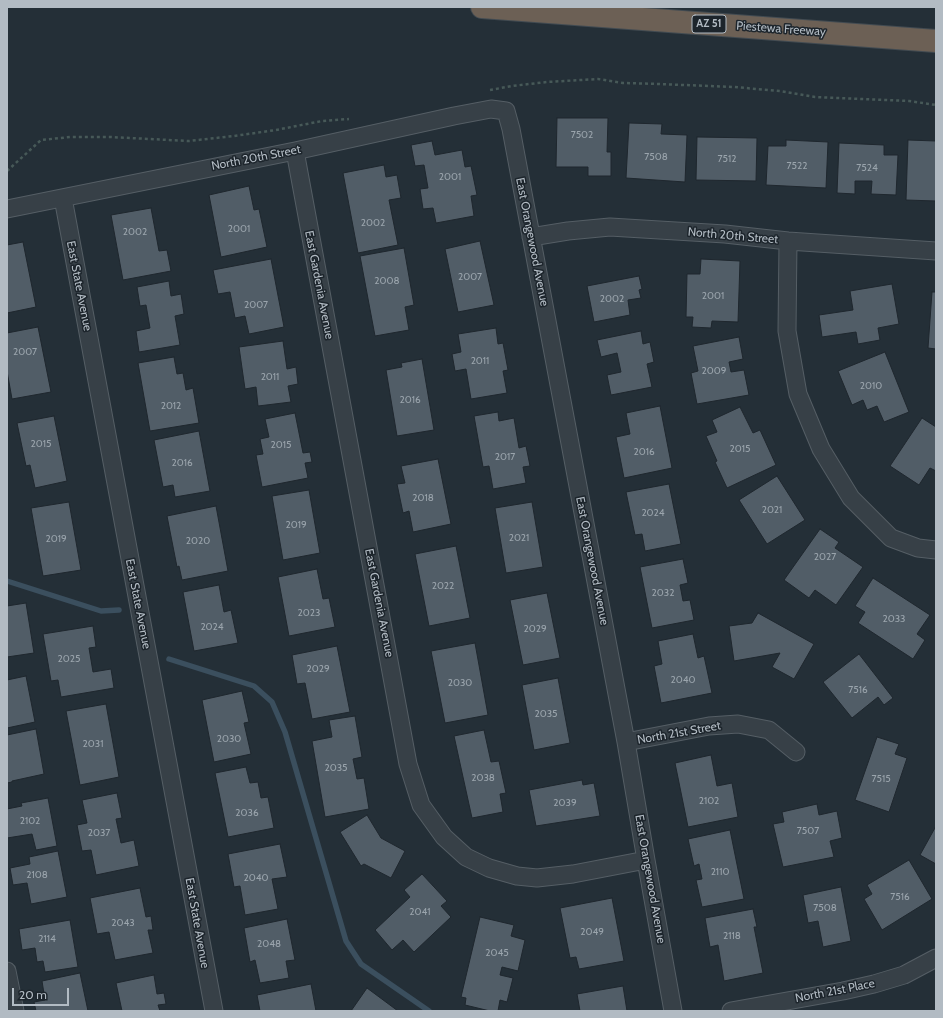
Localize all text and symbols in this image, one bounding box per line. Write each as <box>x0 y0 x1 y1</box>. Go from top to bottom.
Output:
road number: AZ 51 <box>692 15 726 33</box>
street label: Piestewa Freeway <box>736 19 826 39</box>
house number: 7502 <box>571 129 593 141</box>
street label: North 20th Street <box>210 142 302 174</box>
house number: 7508 <box>644 151 668 163</box>
house number: 7512 <box>718 153 736 165</box>
house number: 7522 <box>787 160 807 172</box>
house number: 7524 <box>856 162 878 174</box>
house number: 2001 <box>439 171 461 183</box>
street label: East Orangewood Avenue <box>512 176 552 308</box>
house number: 2002 <box>361 217 385 229</box>
house number: 2001 <box>228 223 250 235</box>
street label: North 20th Street <box>687 225 779 247</box>
house number: 2002 <box>123 226 147 238</box>
street label: East Gardenia Avenue <box>301 230 337 340</box>
street label: East State Avenue <box>63 240 95 332</box>
house number: 2007 <box>458 271 482 283</box>
house number: 2008 <box>374 275 400 287</box>
house number: 2001 <box>702 290 724 302</box>
house number: 2002 <box>600 293 624 305</box>
house number: 2007 <box>244 299 268 311</box>
house number: 2007 <box>13 346 37 358</box>
house number: 2011 <box>471 355 489 367</box>
house number: 2009 <box>702 365 726 377</box>
house number: 2011 <box>261 371 279 383</box>
house number: 2010 <box>860 380 882 392</box>
house number: 2016 <box>399 394 421 406</box>
house number: 2012 <box>161 400 181 412</box>
house number: 2015 <box>31 438 51 450</box>
house number: 2015 <box>271 439 291 451</box>
house number: 2015 <box>730 443 750 455</box>
house number: 2016 <box>633 446 655 458</box>
house number: 2017 <box>495 451 515 463</box>
house number: 2016 <box>171 457 193 469</box>
house number: 2018 <box>412 492 434 504</box>
street label: East Orangewood Avenue <box>572 495 612 627</box>
house number: 2021 <box>762 504 782 516</box>
house number: 2024 <box>641 507 665 519</box>
house number: 2019 <box>285 519 307 531</box>
house number: 2021 <box>509 532 529 544</box>
house number: 2019 <box>45 533 67 545</box>
house number: 2020 <box>186 535 210 547</box>
street label: East Gardenia Avenue <box>361 548 397 658</box>
house number: 2027 <box>814 551 836 563</box>
street label: East State Avenue <box>122 558 154 650</box>
house number: 2022 <box>432 580 454 592</box>
house number: 2032 <box>652 587 674 599</box>
house number: 2023 <box>298 607 320 619</box>
house number: 2033 <box>882 613 906 625</box>
house number: 2024 <box>200 621 224 633</box>
house number: 2029 <box>523 623 547 635</box>
house number: 2025 <box>58 653 80 665</box>
house number: 2029 <box>306 663 330 675</box>
house number: 2040 <box>671 674 695 686</box>
house number: 2030 <box>448 677 472 689</box>
house number: 7516 <box>848 684 868 696</box>
house number: 2035 <box>534 708 558 720</box>
street label: North 21st Street <box>636 719 722 747</box>
house number: 2030 <box>217 733 241 745</box>
house number: 2031 <box>83 738 103 750</box>
house number: 2035 <box>324 762 348 774</box>
house number: 2038 <box>471 772 495 784</box>
house number: 7515 <box>871 773 891 785</box>
house number: 2102 <box>699 795 719 807</box>
house number: 2039 <box>553 797 577 809</box>
house number: 2036 <box>235 807 259 819</box>
street label: East Orangewood Avenue <box>632 813 668 945</box>
house number: 2102 <box>20 815 40 827</box>
house number: 7507 <box>797 825 819 837</box>
house number: 2037 <box>88 827 110 839</box>
house number: 2110 <box>711 866 729 878</box>
house number: 2108 <box>26 869 48 881</box>
house number: 2040 <box>244 872 268 884</box>
street label: East State Avenue <box>182 877 212 969</box>
house number: 7516 <box>890 891 910 903</box>
house number: 7508 <box>813 902 837 914</box>
house number: 2041 <box>409 906 431 918</box>
house number: 2043 <box>111 917 135 929</box>
house number: 2049 <box>580 926 604 938</box>
house number: 2118 <box>723 930 741 942</box>
house number: 2114 <box>38 933 56 945</box>
house number: 2048 <box>257 938 281 950</box>
house number: 2045 <box>485 947 509 959</box>
street label: North 21st Place <box>794 976 876 1006</box>
scale bar <box>14 980 71 1006</box>
text: 20 m <box>19 987 47 1002</box>

